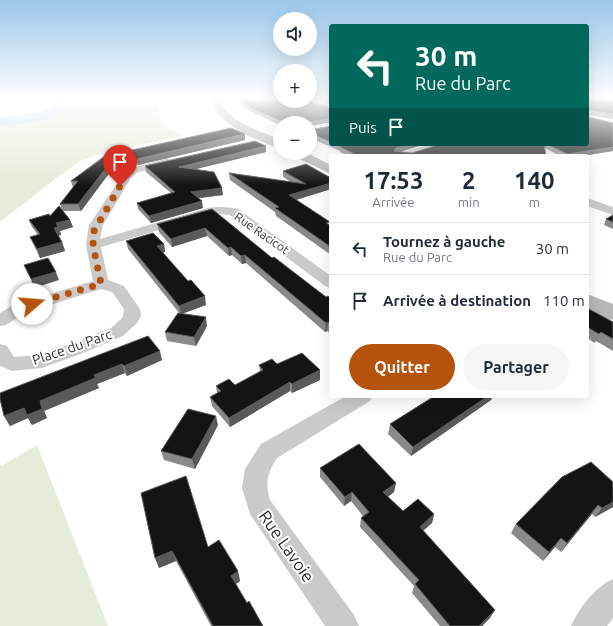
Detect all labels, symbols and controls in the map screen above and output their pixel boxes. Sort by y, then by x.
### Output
map controls [273,12,317,160]
button: sound [273,12,317,56]
icon: left [349,40,401,92]
text: 30 m [415,40,477,71]
button: + [273,64,317,108]
text: Rue du Parc [415,73,511,93]
button: − [273,116,317,160]
icon: arrive [385,116,407,138]
text: Puis [349,119,377,136]
pin [103,145,137,186]
icon: arrive [109,151,131,173]
text: 17:53 [363,167,423,194]
text: 2 [462,167,475,194]
text: 140 [514,167,555,194]
text: Arrivée [372,195,414,209]
text: min [458,195,480,209]
text: m [529,195,540,209]
street label: Rue Racicot [232,210,292,257]
text: Tournez à gauche [383,233,506,250]
icon: left [349,238,371,260]
text: 30 m [536,240,569,257]
text: Rue du Parc [383,250,452,264]
position arrow [11,283,53,325]
icon: arrive [349,290,371,312]
text: Arrivée à destination [383,292,531,309]
text: 110 m [543,292,585,309]
street label: Place du Parc [30,326,114,368]
button: Quitter [349,344,455,390]
button: Partager [463,344,569,390]
street label: Rue Lavoie [255,507,319,585]

